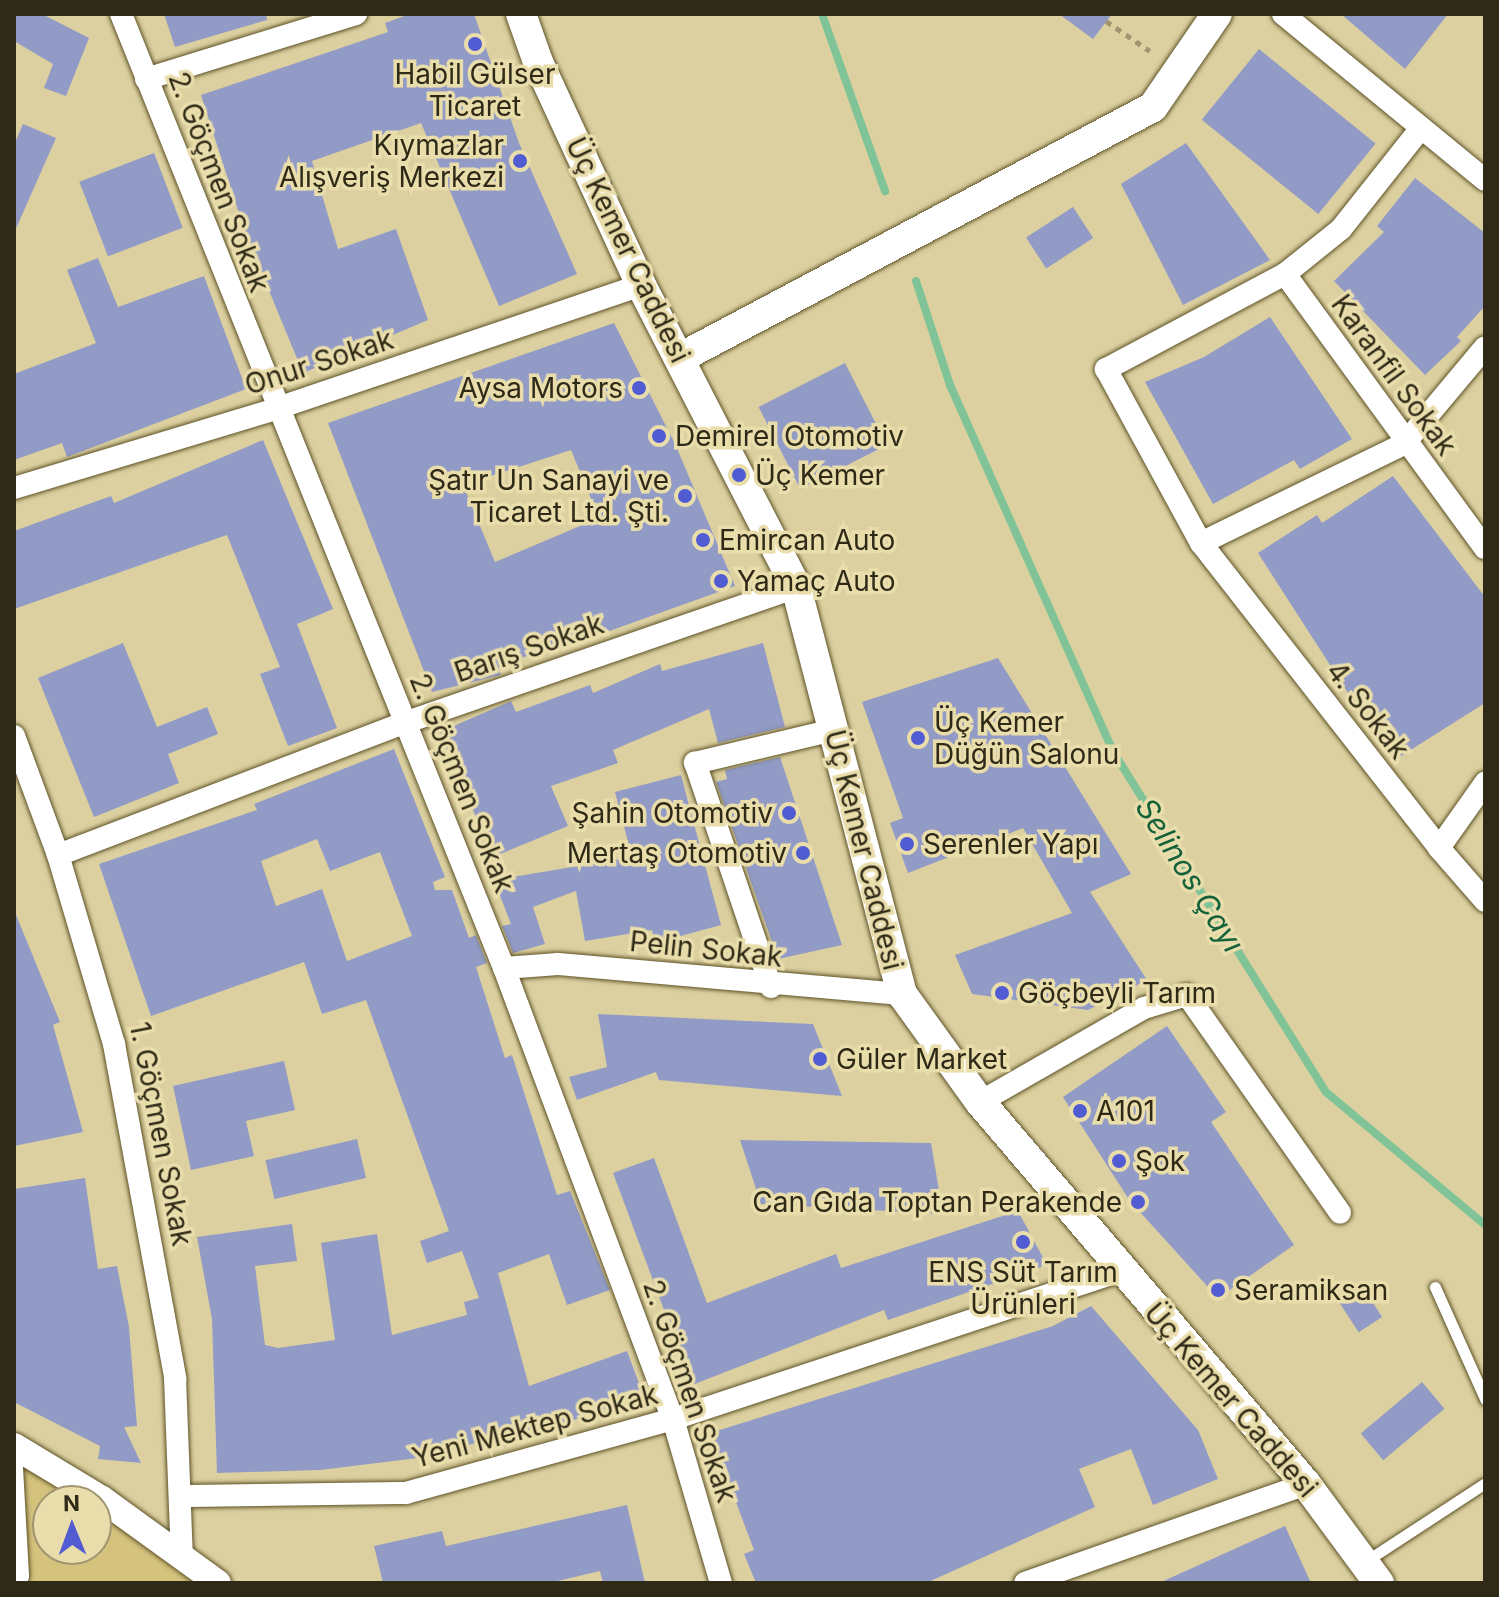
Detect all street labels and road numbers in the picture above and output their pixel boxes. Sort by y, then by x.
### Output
street label: 2. Göçmen Sokak [162,67,276,297]
street label: Üç Kemer Caddesi [559,132,697,368]
street label: Karanfil Sokak [1324,288,1464,462]
street label: Onur Sokak [241,322,397,402]
street label: Barış Sokak [450,607,608,689]
street label: 4. Sokak [1320,655,1416,765]
street label: 2. Göçmen Sokak [403,669,521,897]
street label: Üç Kemer Caddesi [818,726,910,974]
street label: Pelin Sokak [628,924,784,974]
street label: 1. Göçmen Sokak [123,1019,199,1249]
street label: 2. Göçmen Sokak [636,1275,744,1507]
street label: Üç Kemer Caddesi [1138,1296,1324,1504]
street label: Yeni Mektep Sokak [409,1377,661,1475]

